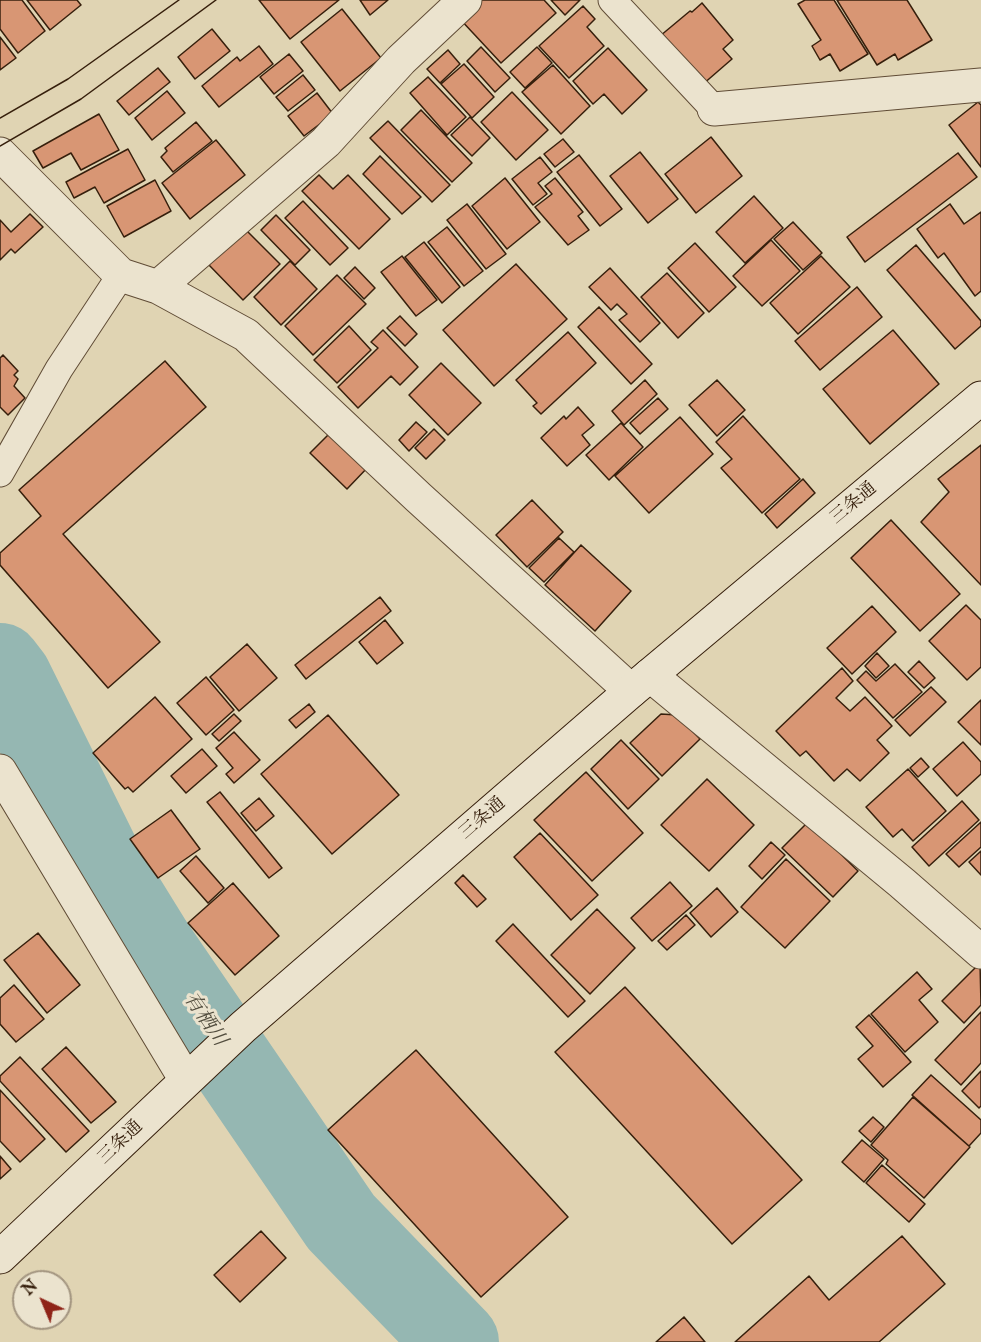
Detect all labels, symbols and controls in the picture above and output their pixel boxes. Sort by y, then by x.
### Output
street label: 三条通 [826,478,882,530]
street label: 三条通 [456,793,510,845]
water label: 有栖川 [177,988,231,1052]
street label: 三条通 [94,1116,148,1170]
north arrow [12,1270,72,1330]
text: N [19,1276,43,1300]

